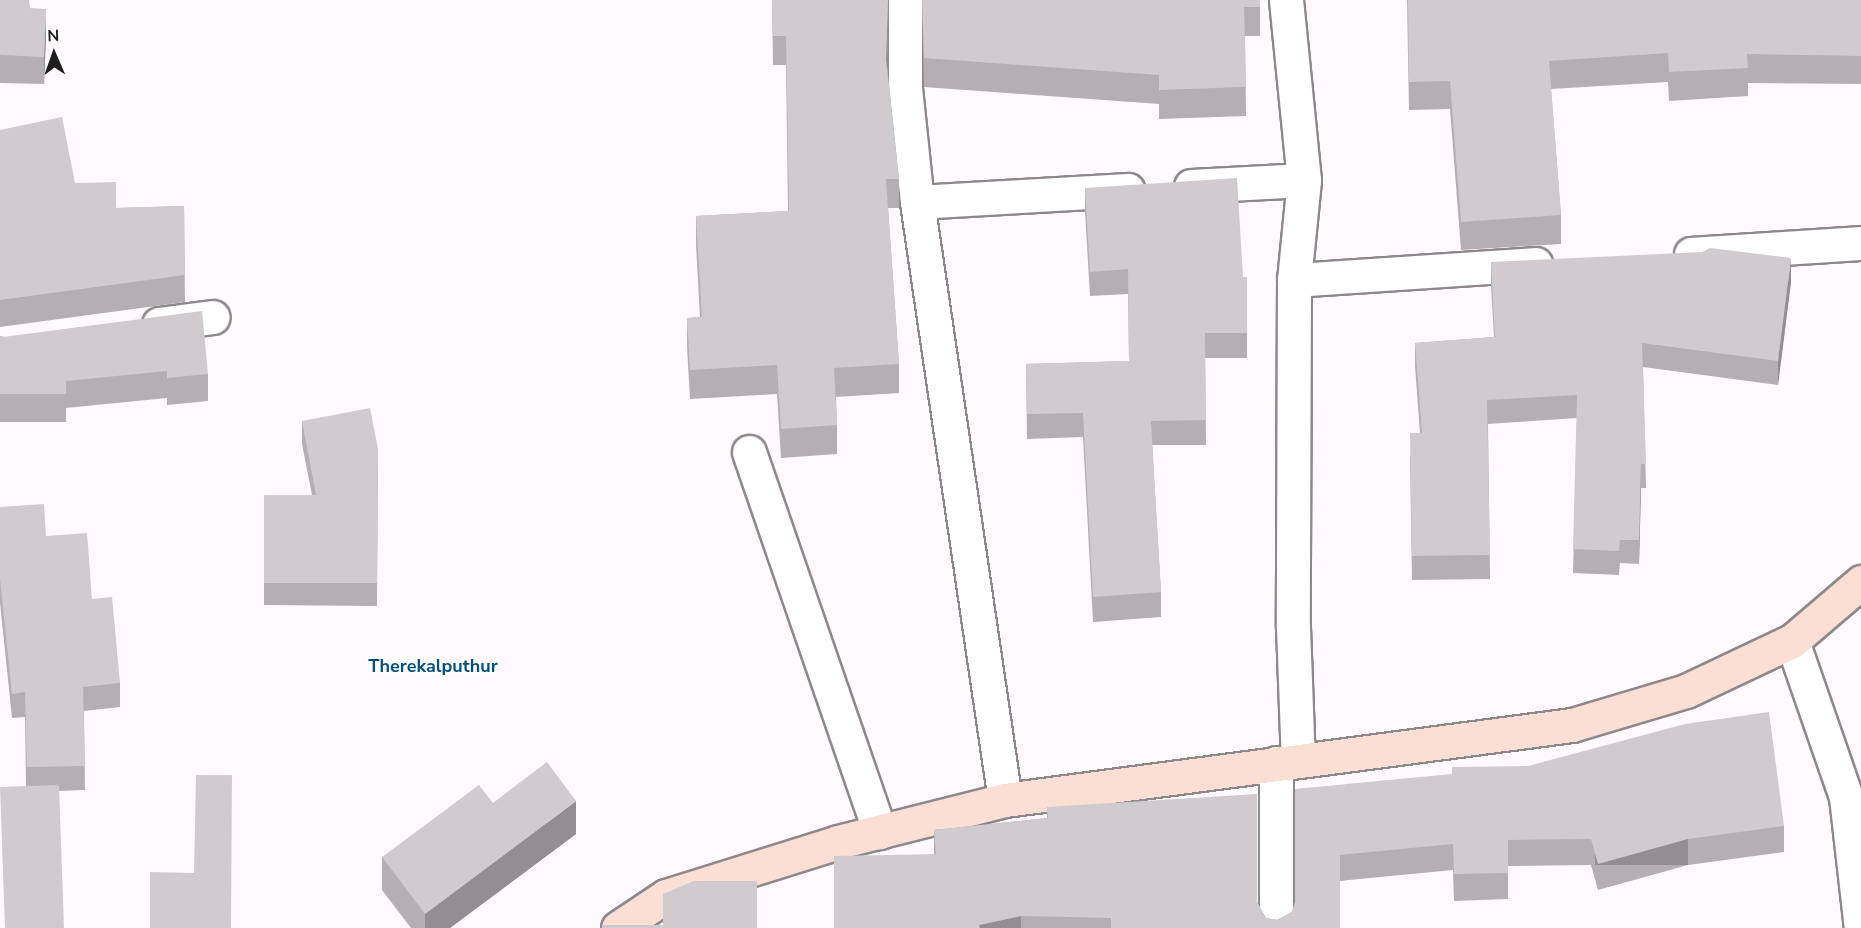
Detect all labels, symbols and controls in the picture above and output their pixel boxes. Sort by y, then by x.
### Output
north arrow [24,24,84,84]
text: N [47,25,60,47]
district label: Therekalputhur [368,655,498,677]

